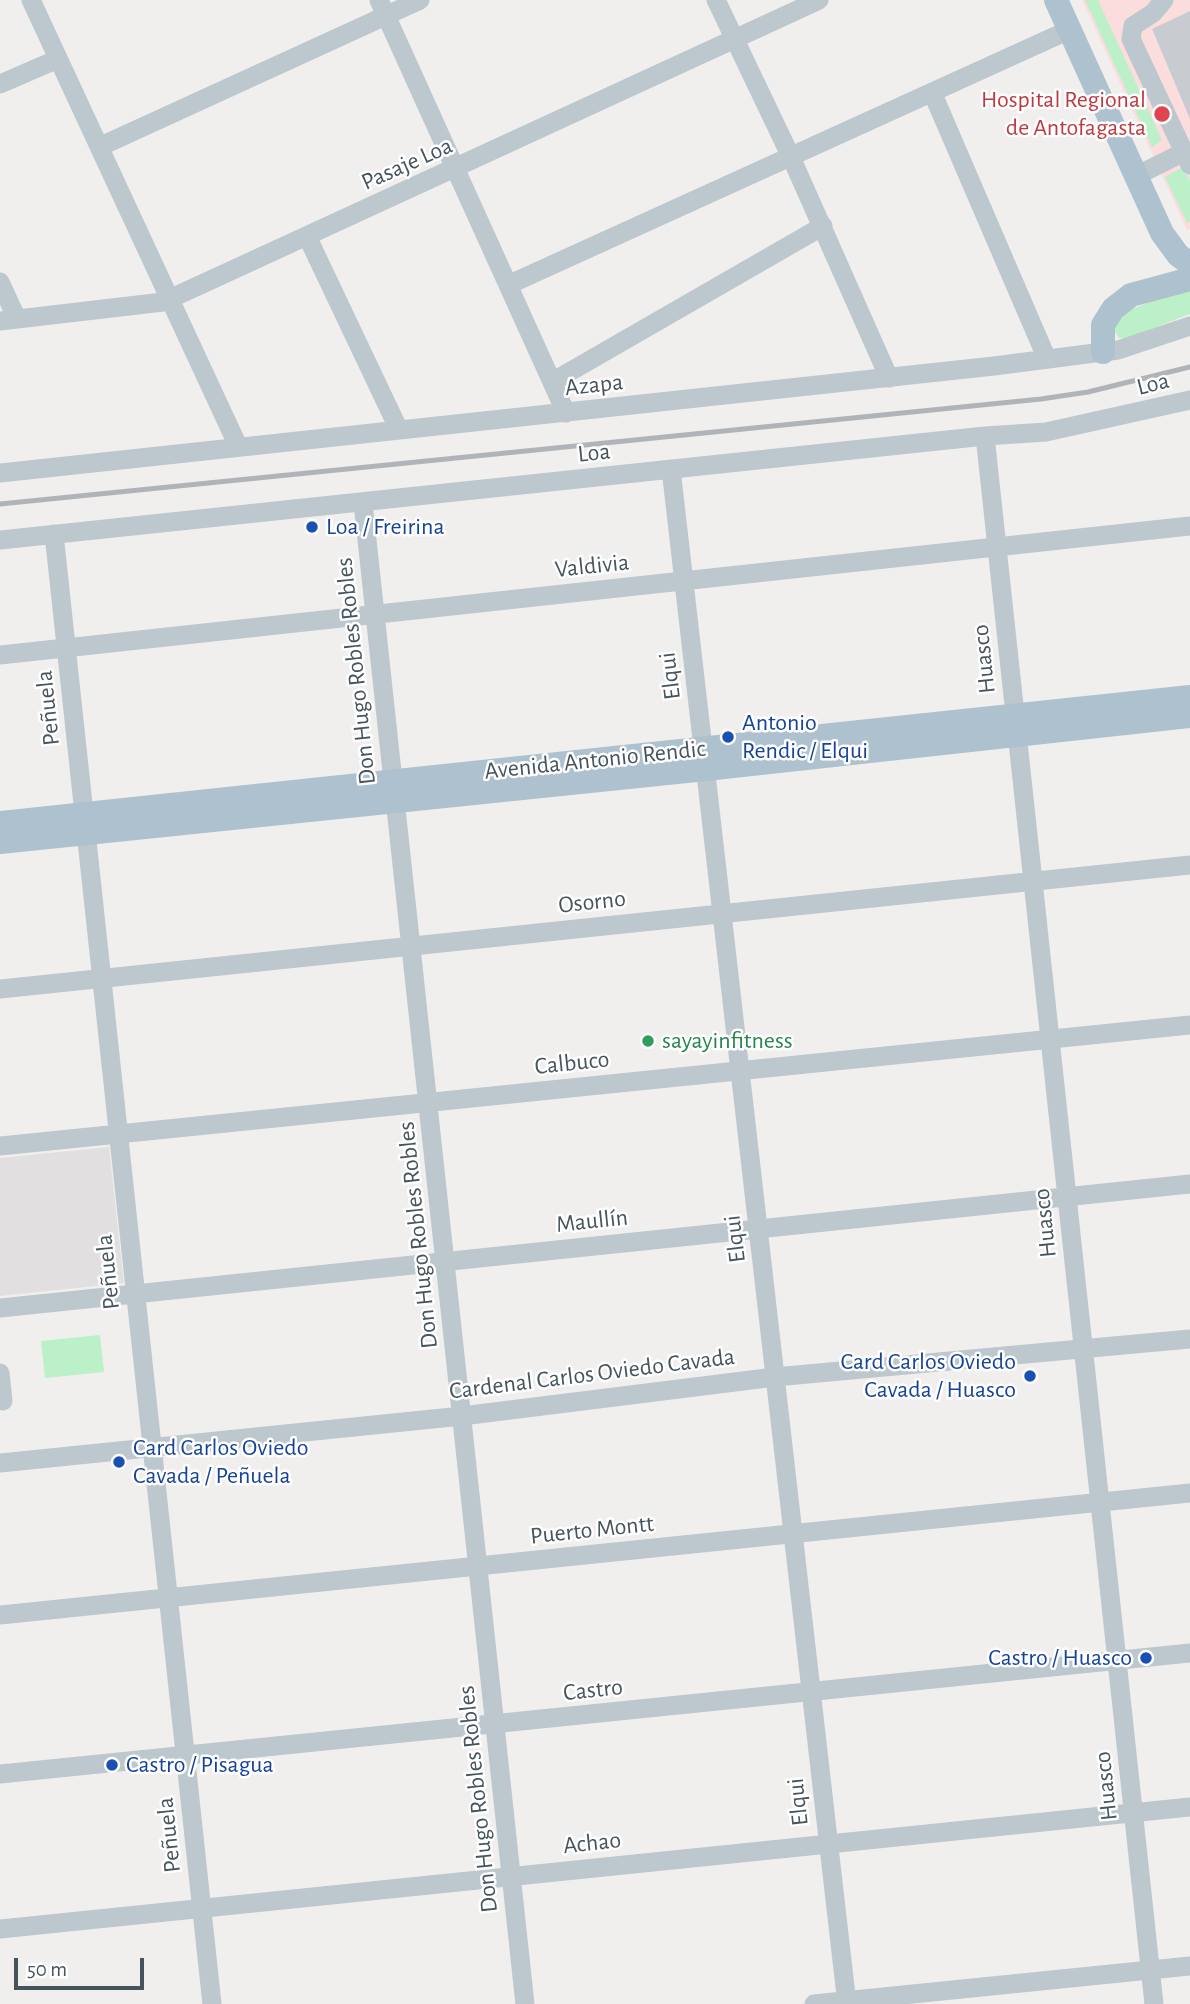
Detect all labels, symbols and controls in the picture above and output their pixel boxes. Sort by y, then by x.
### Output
place label: Hospital Regional de Antofagasta [981,86,1146,142]
marker: Hospital Regional de Antofagasta [1152,104,1172,124]
street label: Pasaje Loa [357,131,457,197]
street label: Loa [1134,366,1172,402]
street label: Azapa [564,368,624,402]
street label: Loa [576,437,612,469]
place label: Loa / Freirina [326,513,444,541]
marker: Loa / Freirina [304,519,320,535]
street label: Valdivia [553,548,631,584]
street label: Don Hugo Robles Robles [330,556,382,786]
street label: Huasco [966,623,1002,695]
street label: Elqui [653,651,687,701]
street label: Peñuela [30,669,66,747]
place label: Antonio Rendic / Elqui [742,709,868,765]
marker: Antonio Rendic / Elqui [720,729,736,745]
street label: Avenida Antonio Rendic [483,734,707,786]
street label: Osorno [557,884,627,920]
place label: sayayinfitness [662,1027,793,1055]
marker: sayayinfitness [640,1033,656,1049]
street label: Calbuco [533,1045,611,1081]
street label: Don Hugo Robles Robles [392,1120,444,1350]
street label: Huasco [1027,1187,1063,1259]
street label: Maullín [555,1203,629,1239]
street label: Elqui [718,1214,752,1264]
street label: Peñuela [90,1233,126,1311]
street label: Cardenal Carlos Oviedo Cavada [448,1342,736,1406]
place label: Card Carlos Oviedo Cavada / Huasco [840,1348,1016,1404]
marker: Card Carlos Oviedo Cavada / Huasco [1022,1368,1038,1384]
place label: Card Carlos Oviedo Cavada / Peñuela [133,1434,309,1490]
marker: Card Carlos Oviedo Cavada / Peñuela [111,1454,127,1470]
street label: Puerto Montt [529,1509,655,1551]
place label: Castro / Huasco [988,1644,1132,1672]
marker: Castro / Huasco [1138,1650,1154,1666]
street label: Castro [562,1673,624,1707]
street label: Don Hugo Robles Robles [452,1684,504,1914]
street label: Huasco [1088,1750,1124,1822]
place label: Castro / Pisagua [126,1751,274,1779]
marker: Castro / Pisagua [104,1757,120,1773]
street label: Elqui [781,1777,815,1827]
street label: Peñuela [151,1796,187,1874]
street label: Achao [562,1826,622,1860]
scale bar [18,1944,147,1988]
text: 50 m [27,1959,67,1980]

